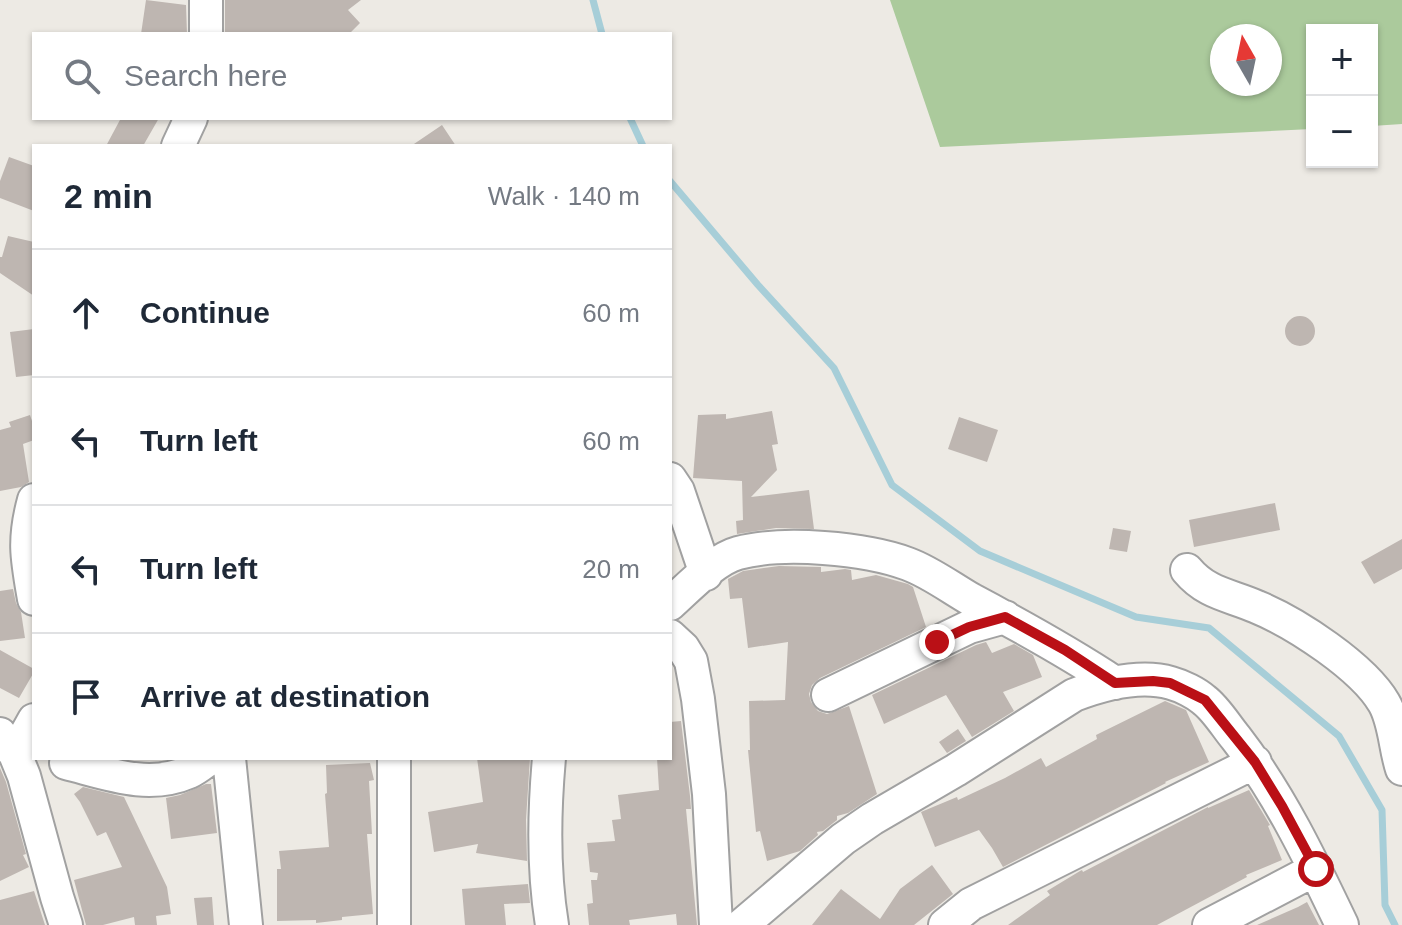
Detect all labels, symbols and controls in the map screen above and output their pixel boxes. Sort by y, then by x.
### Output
north arrow [1210,24,1282,96]
map controls [1306,24,1378,168]
button: + [1306,24,1378,96]
search box [32,32,672,120]
icon: search [60,54,104,98]
text: Search here [124,59,287,92]
button: − [1306,96,1378,168]
text: 2 min [64,177,153,215]
text: Walk · 140 m [488,181,640,211]
icon: ahead [64,291,108,335]
text: Continue [140,296,270,329]
text: 60 m [582,298,640,328]
icon: left [64,419,108,463]
text: Turn left [140,424,258,457]
text: 60 m [582,426,640,456]
icon: left [64,547,108,591]
text: Turn left [140,552,258,585]
text: 20 m [582,554,640,584]
route end [919,624,955,660]
icon: arrive [64,675,108,719]
text: Arrive at destination [140,680,430,713]
route start [1298,851,1334,887]

